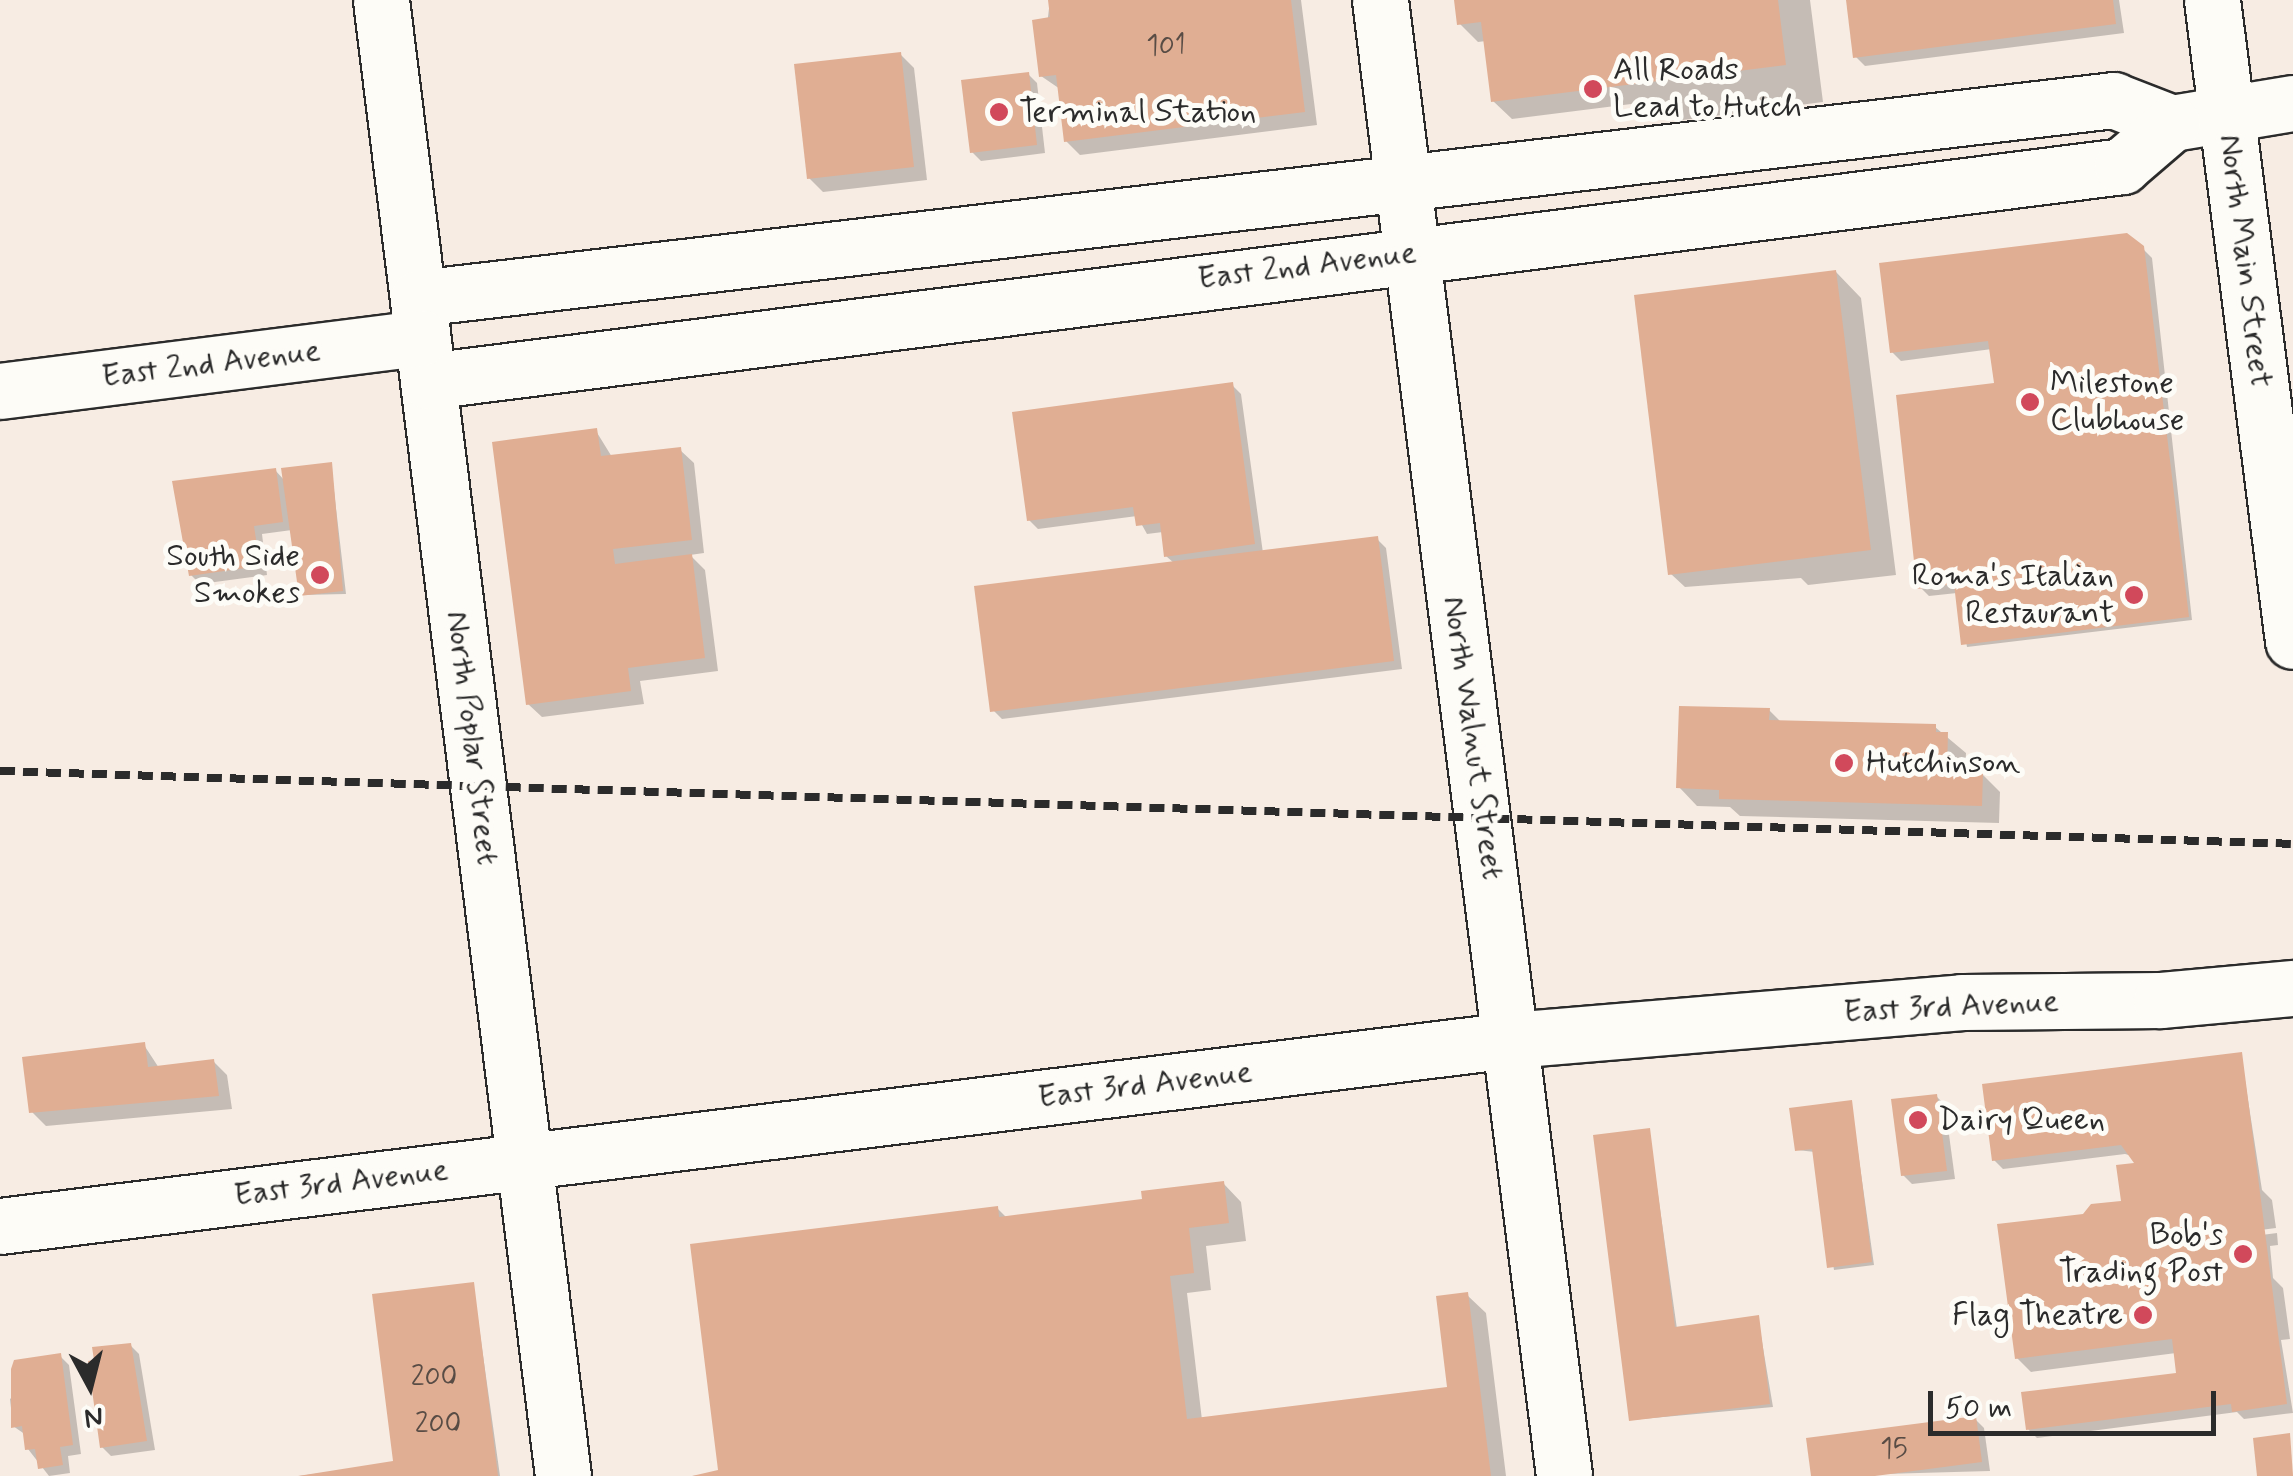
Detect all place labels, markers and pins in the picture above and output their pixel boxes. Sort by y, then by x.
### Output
place label: All Roads Lead to Hutch [1613,52,1808,127]
marker: All Roads Lead to Hutch [1582,78,1604,100]
place label: Terminal Station [1019,93,1249,131]
marker: Terminal Station [988,101,1010,123]
place label: Milestone Clubhouse [2050,365,2184,440]
marker: Milestone Clubhouse [2019,391,2041,413]
place label: South Side Smokes [166,538,300,613]
place label: Roma's Italian Restaurant [1905,558,2114,633]
marker: South Side Smokes [309,564,331,586]
marker: Roma's Italian Restaurant [2123,584,2145,606]
place label: Hutchinson [1866,744,2020,782]
marker: Hutchinson [1831,750,1857,776]
place label: Dairy Queen [1938,1101,2105,1139]
marker: Dairy Queen [1907,1109,1929,1131]
place label: Bob's Trading Post [2064,1217,2223,1292]
marker: Bob's Trading Post [2232,1243,2254,1265]
place label: Flag Theatre [1952,1296,2123,1334]
marker: Flag Theatre [2132,1304,2154,1326]

